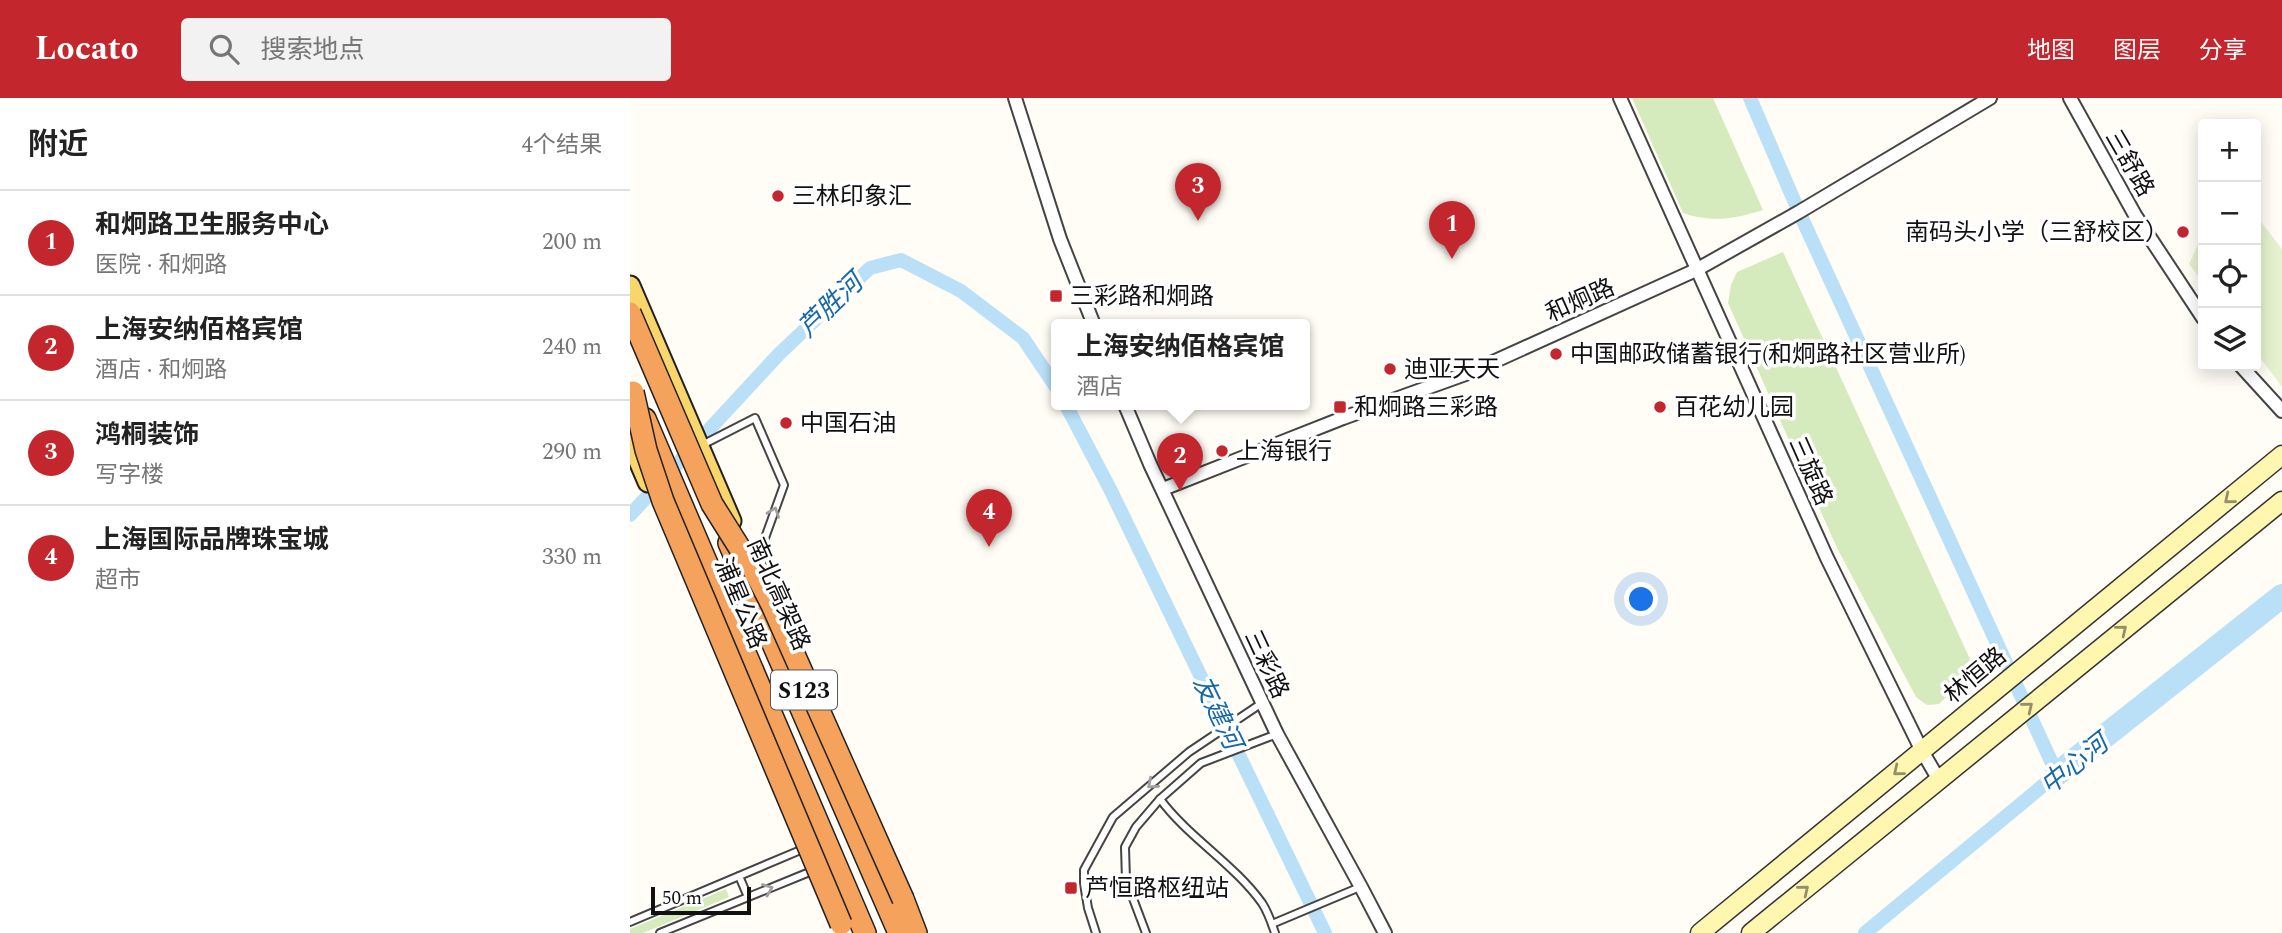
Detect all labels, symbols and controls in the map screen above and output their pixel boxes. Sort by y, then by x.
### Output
search box [181,18,671,81]
text: Locato [35,24,139,74]
icon: search [205,30,243,68]
text: 搜索地点 [261,30,365,70]
text: 地图 [2027,33,2075,69]
text: 图层 [2113,33,2161,69]
text: 分享 [2199,33,2247,69]
map controls [2198,119,2261,371]
button: + [2198,119,2261,182]
text: 附近 [28,122,88,168]
street label: 三舒路 [2096,123,2163,204]
text: 4个结果 [522,128,602,163]
pin: 3 [1175,163,1221,221]
place label: 三林印象汇 [792,179,912,215]
button: − [2198,182,2261,245]
marker: 三林印象汇 [770,188,786,204]
pin: 1 [1429,201,1475,259]
text: 和炯路卫生服务中心 [95,205,329,245]
place label: 南码头小学（三舒校区） [1905,215,2169,251]
marker: 南码头小学（三舒校区） [2175,224,2191,240]
text: 1 [45,225,57,260]
text: 200 m [542,225,602,260]
button: locate [2198,245,2261,308]
text: 医院 · 和炯路 [95,248,227,283]
water label: 芦胜河 [789,261,876,347]
street label: 和炯路 [1540,270,1621,332]
place label: 三彩路和炯路 [1070,279,1214,315]
marker: 三彩路和炯路 [1048,288,1064,304]
button: layers [2198,308,2261,371]
text: 上海安纳佰格宾馆 [95,310,303,350]
popup [1051,319,1310,410]
text: 上海安纳佰格宾馆 [1076,327,1285,367]
text: 2 [45,330,57,365]
text: 240 m [542,330,602,365]
place label: 中国邮政储蓄银行(和炯路社区营业所) [1570,337,1966,373]
marker: 中国邮政储蓄银行(和炯路社区营业所) [1548,346,1564,362]
place label: 迪亚天天 [1404,352,1500,388]
text: 酒店 · 和炯路 [95,353,227,388]
marker: 迪亚天天 [1382,361,1398,377]
text: 酒店 [1076,370,1122,405]
place label: 和炯路三彩路 [1354,390,1498,426]
place label: 百花幼儿园 [1674,390,1794,426]
marker: 和炯路三彩路 [1332,399,1348,415]
marker: 百花幼儿园 [1652,399,1668,415]
place label: 中国石油 [800,406,896,442]
text: 鸿桐装饰 [95,415,199,455]
marker: 中国石油 [778,415,794,431]
street label: 三旋路 [1779,431,1841,512]
pin: 2 [1157,433,1203,491]
place label: 上海银行 [1236,434,1332,470]
text: 3 [45,435,57,470]
text: 290 m [542,435,602,470]
marker: 上海银行 [1214,443,1230,459]
text: 写字楼 [95,458,164,493]
pin: 4 [966,489,1012,547]
one-way arrow [2225,490,2237,503]
one-way arrow [766,506,780,518]
text: 上海国际品牌珠宝城 [95,520,329,560]
street label: 南北高架路 [737,532,819,657]
text: 4 [45,540,57,575]
text: 330 m [542,540,602,575]
street label: 浦星公路 [705,552,775,655]
text: 超市 [95,563,141,598]
your location [1624,582,1658,616]
street label: 三彩路 [1235,624,1298,705]
one-way arrow [2115,626,2127,639]
street label: 林恒路 [1936,639,2015,713]
water label: 友建河 [1182,669,1254,761]
road number: S123 [771,670,837,710]
one-way arrow [2021,702,2033,715]
water label: 中心河 [2032,722,2121,805]
one-way arrow [1894,763,1907,775]
one-way arrow [1147,775,1160,788]
place label: 芦恒路枢纽站 [1085,871,1229,907]
marker: 芦恒路枢纽站 [1063,880,1079,896]
one-way arrow [762,883,774,897]
scale bar [651,884,751,916]
text: 50 m [662,884,702,913]
one-way arrow [1795,886,1808,898]

